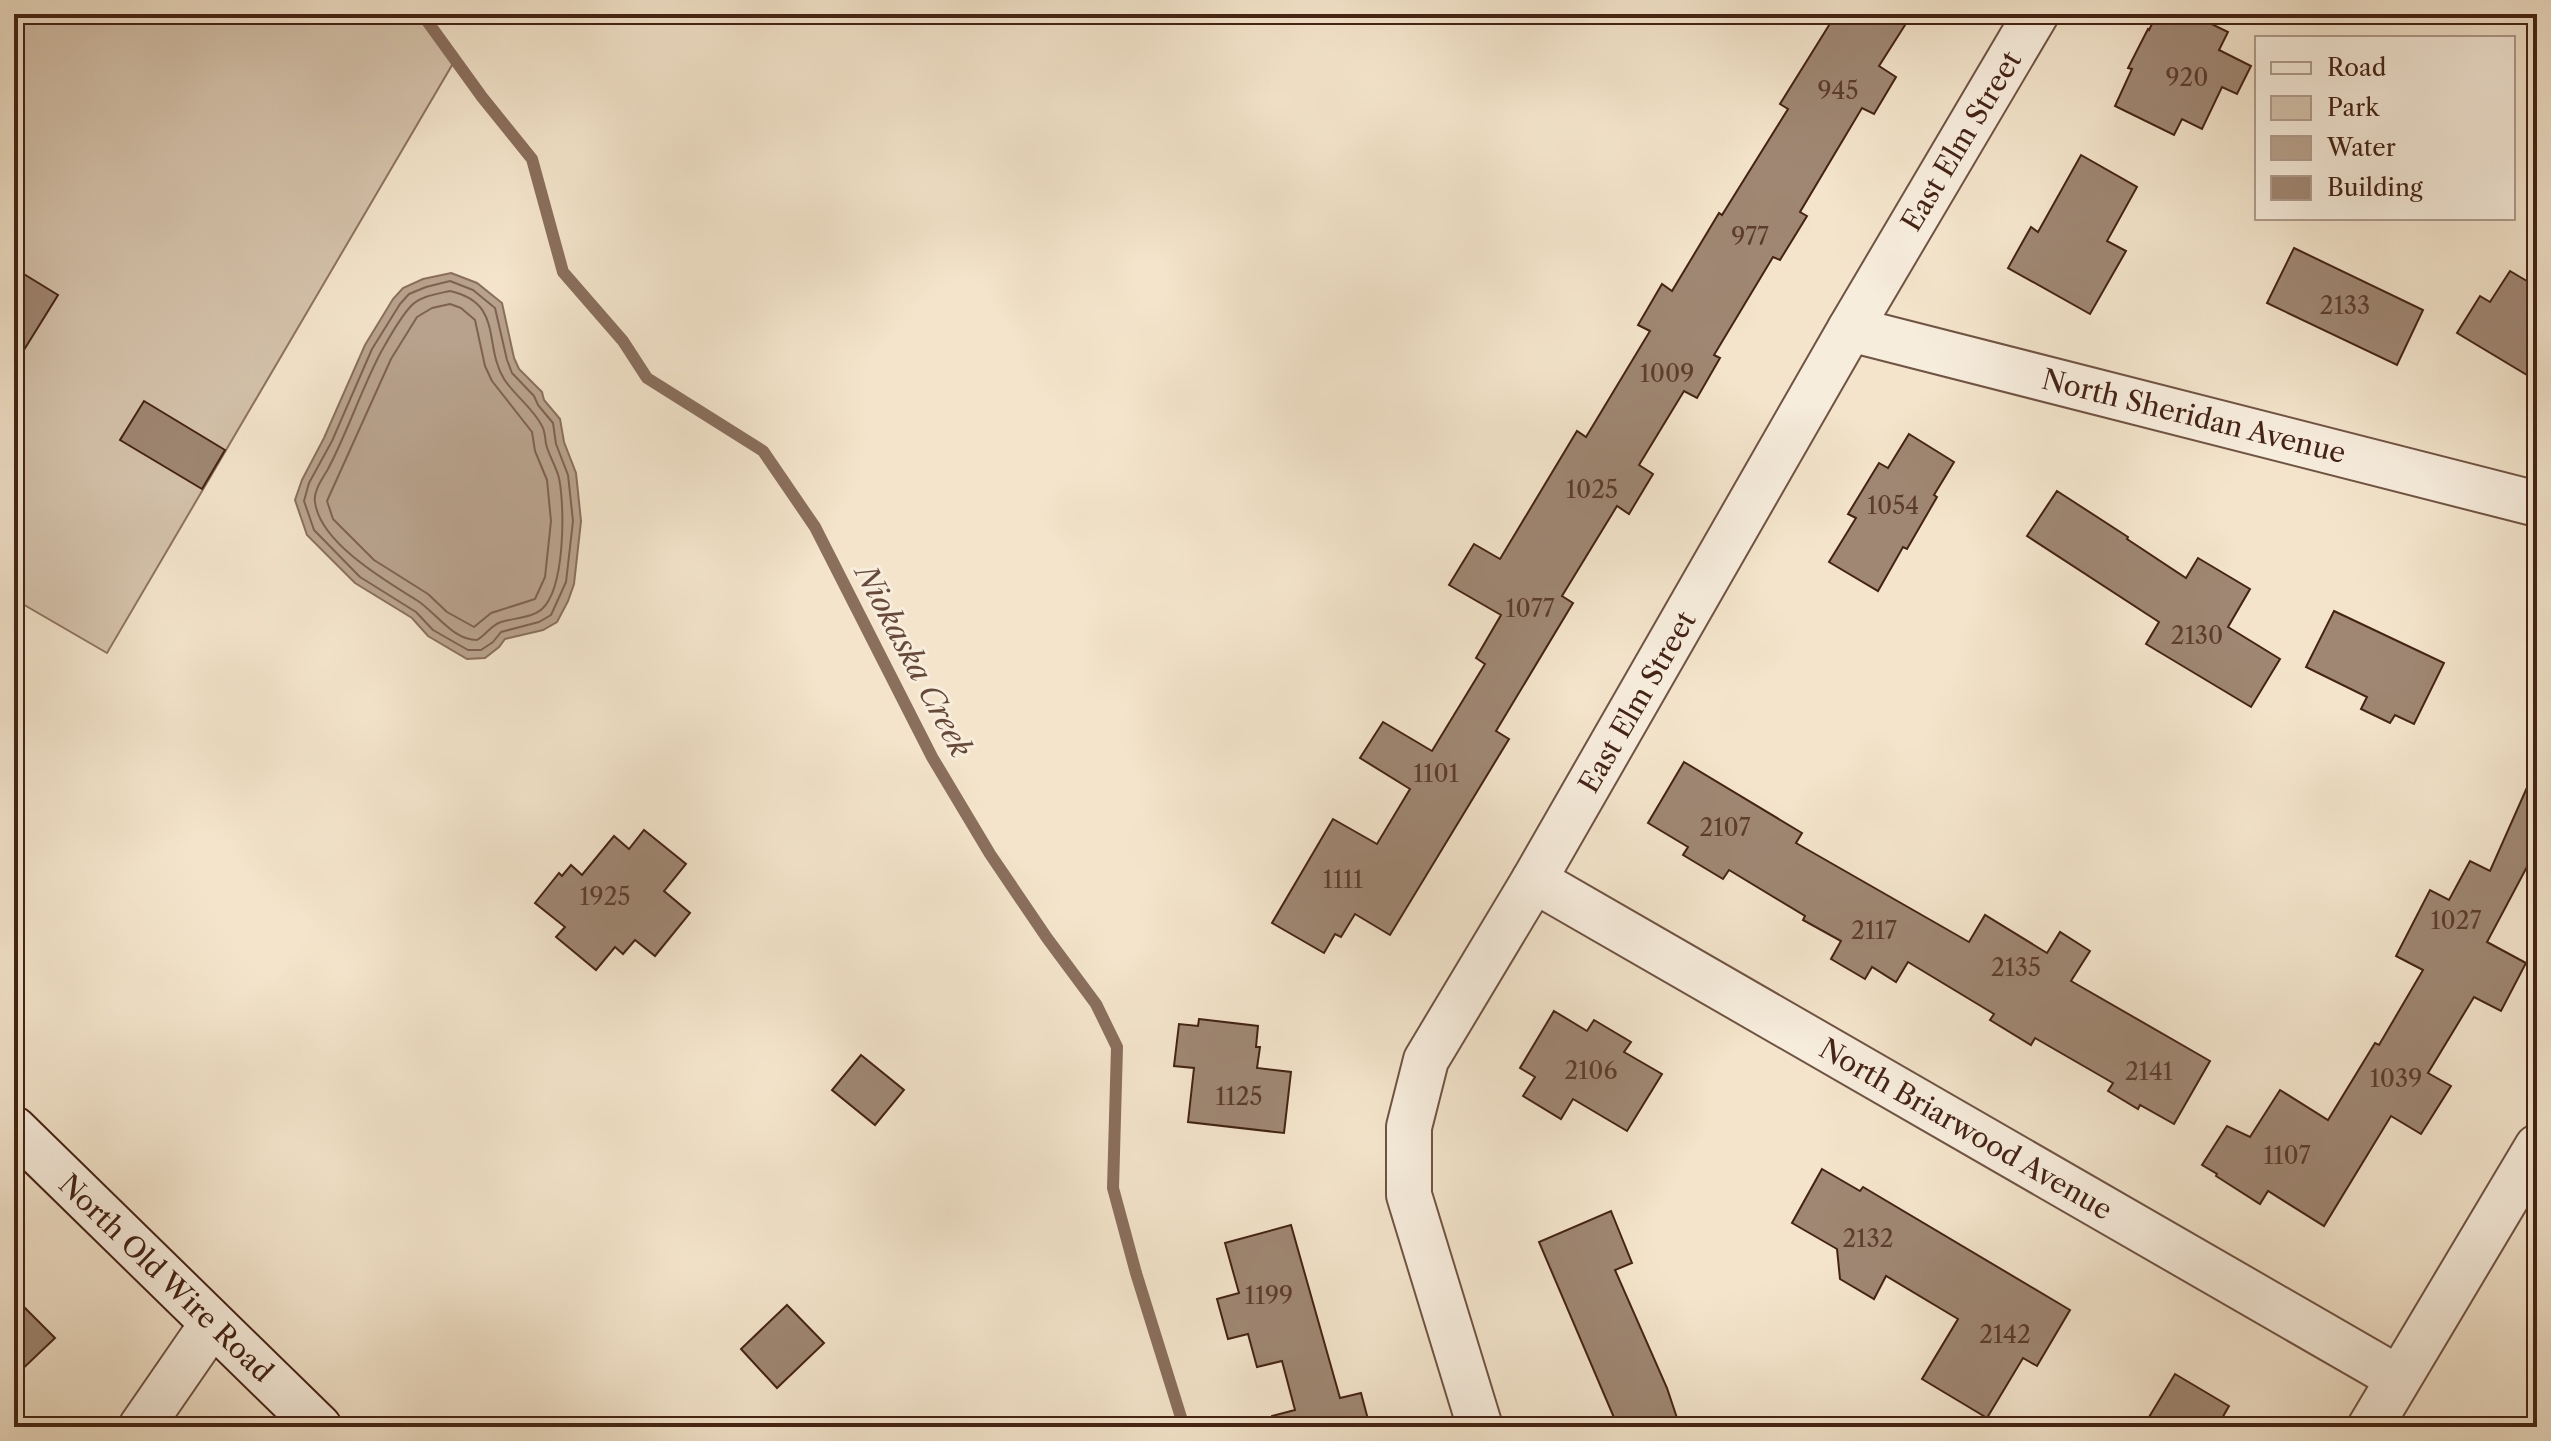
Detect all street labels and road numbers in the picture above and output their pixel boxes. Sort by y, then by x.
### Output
street label: East Elm Street [1894,45,2028,237]
street label: North Sheridan Avenue [2039,362,2349,470]
street label: East Elm Street [1571,605,1703,799]
street label: North Briarwood Avenue [1814,1031,2118,1227]
street label: North Old Wire Road [52,1167,280,1389]

